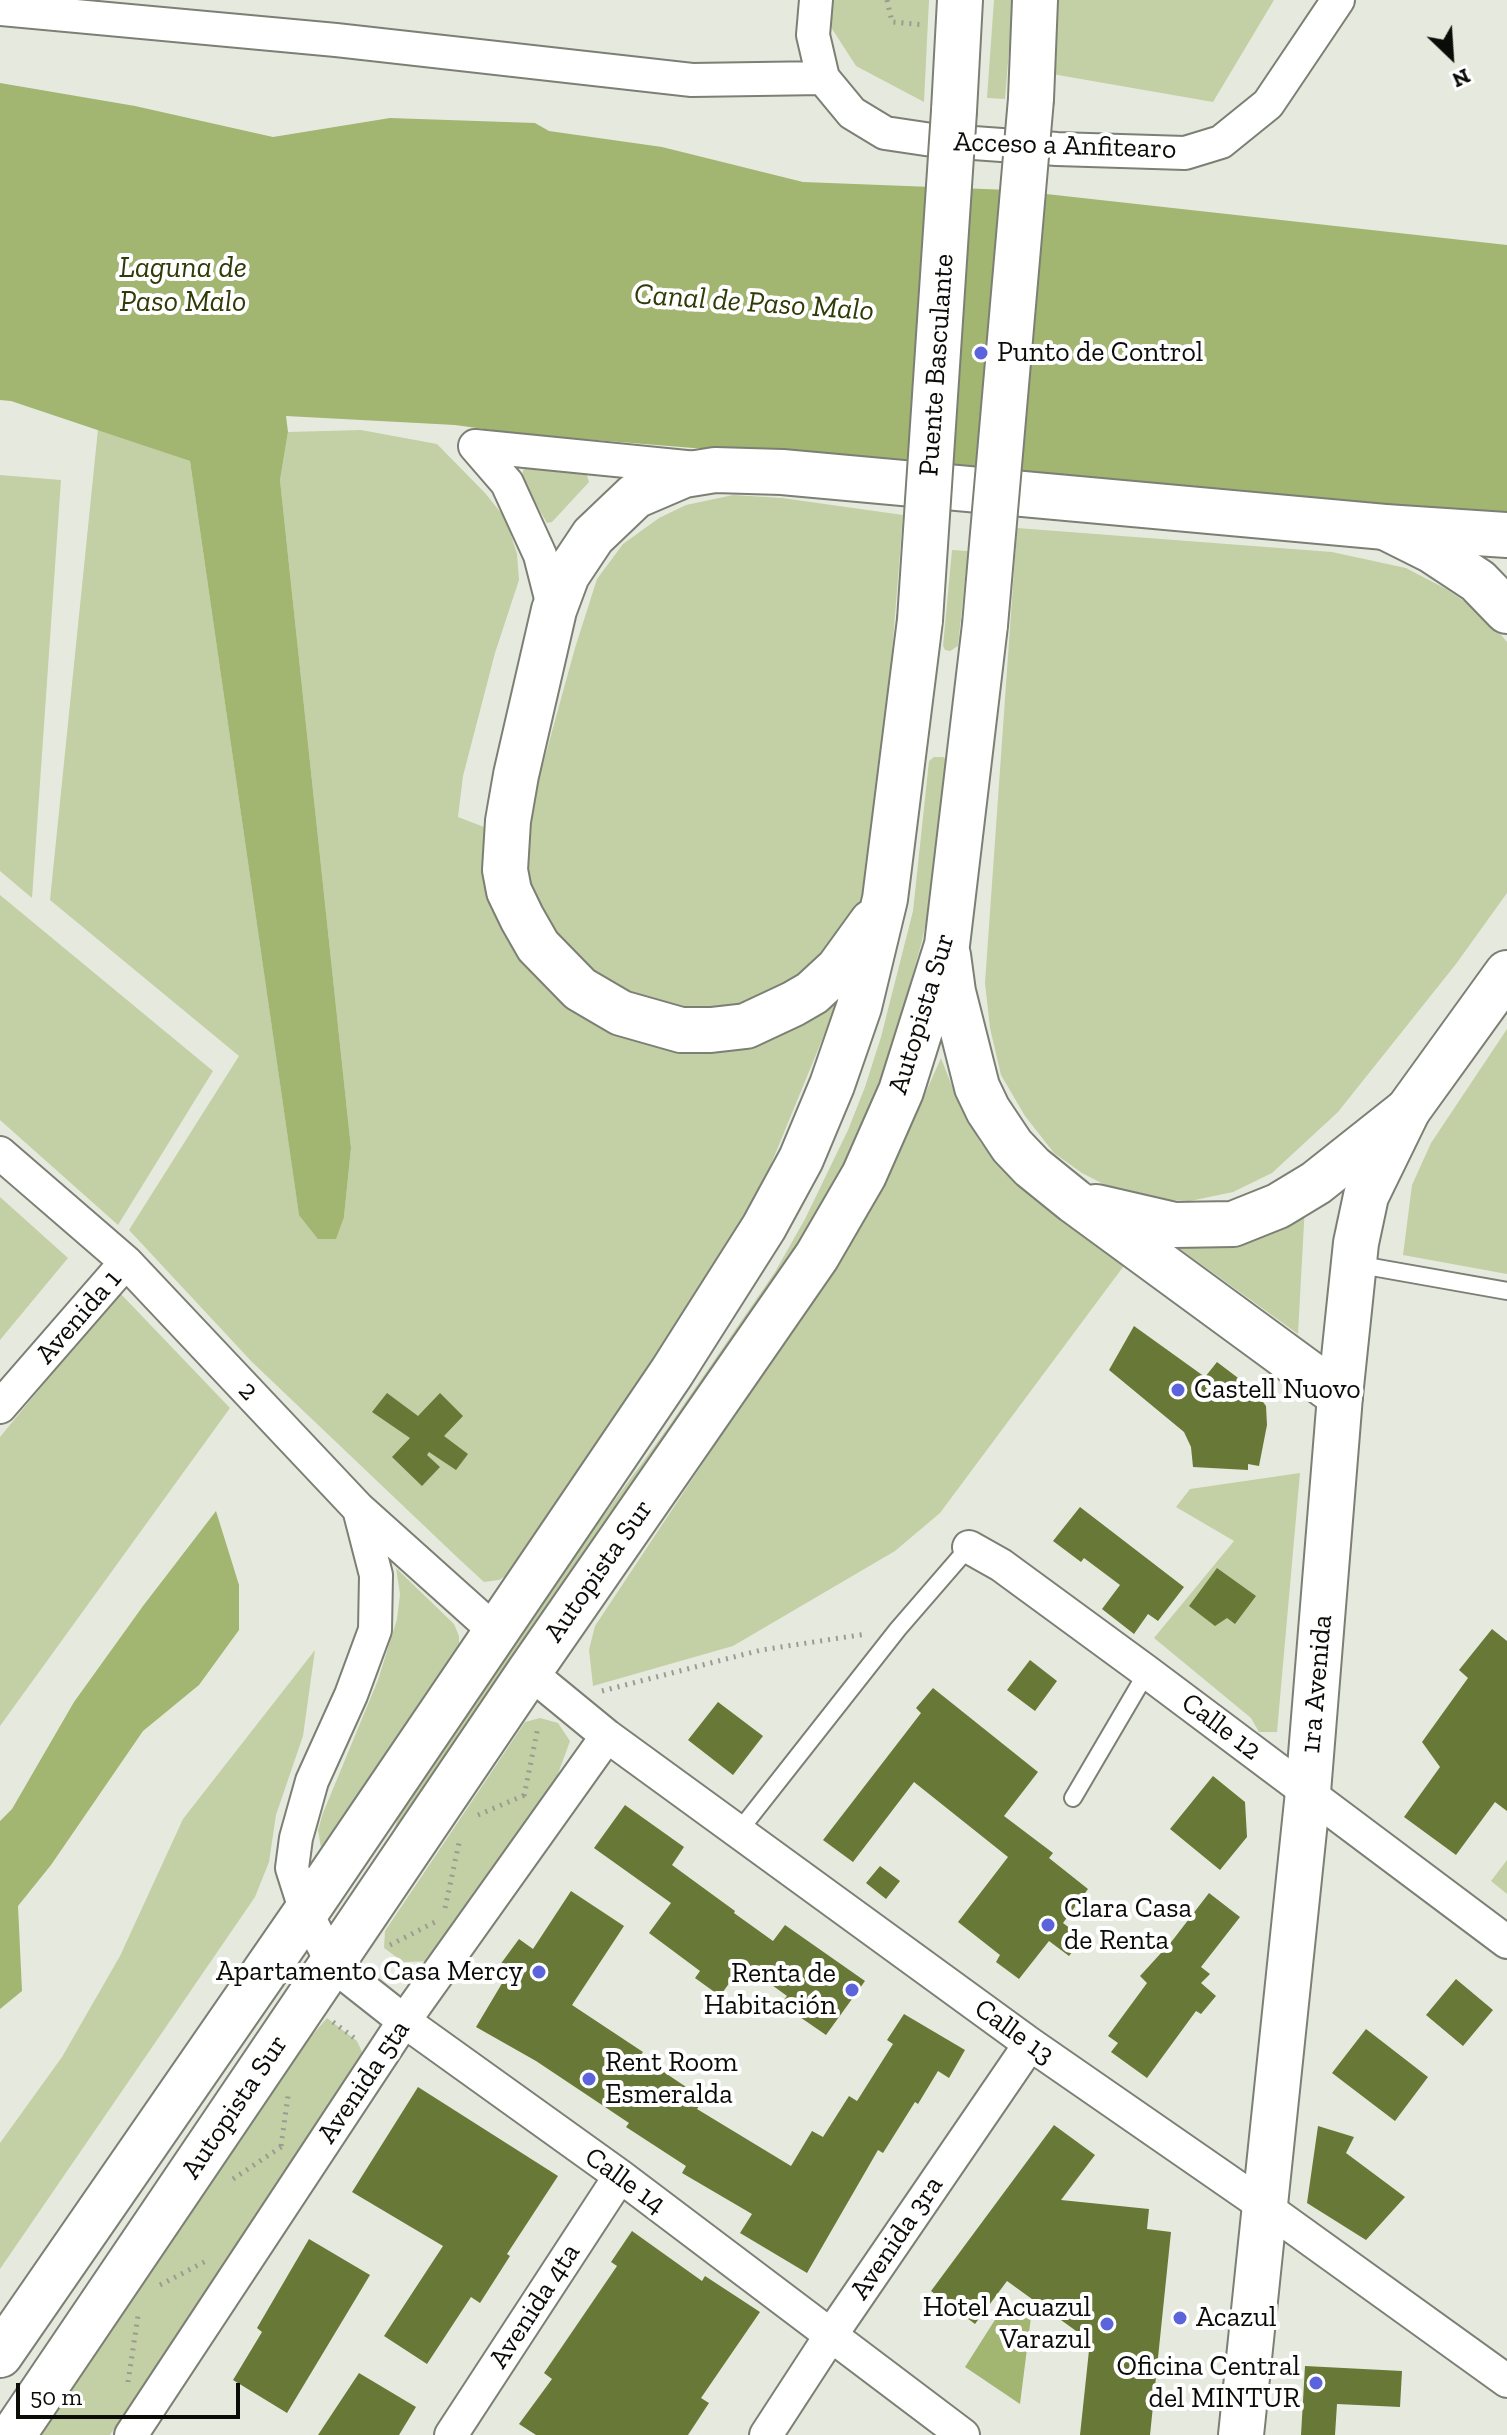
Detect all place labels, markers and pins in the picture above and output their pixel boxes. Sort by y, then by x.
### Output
place label: Punto de Control [997,336,1203,370]
marker: Punto de Control [972,344,990,362]
place label: Castell Nuovo [1194,1373,1361,1407]
marker: Castell Nuovo [1169,1381,1187,1399]
place label: Clara Casa de Renta [1064,1892,1192,1958]
marker: Clara Casa de Renta [1039,1916,1057,1934]
place label: Apartamento Casa Mercy [216,1955,523,1989]
place label: Renta de Habitación [704,1957,836,2023]
marker: Apartamento Casa Mercy [530,1963,548,1981]
marker: Renta de Habitación [843,1981,861,1999]
place label: Rent Room Esmeralda [605,2046,738,2112]
marker: Rent Room Esmeralda [580,2070,598,2088]
place label: Hotel Acuazul Varazul [923,2291,1091,2357]
place label: Acazul [1196,2301,1276,2335]
marker: Acazul [1171,2309,1189,2327]
marker: Hotel Acuazul Varazul [1098,2315,1116,2333]
place label: Oficina Central del MINTUR [1117,2350,1300,2416]
marker: Oficina Central del MINTUR [1307,2374,1325,2392]

